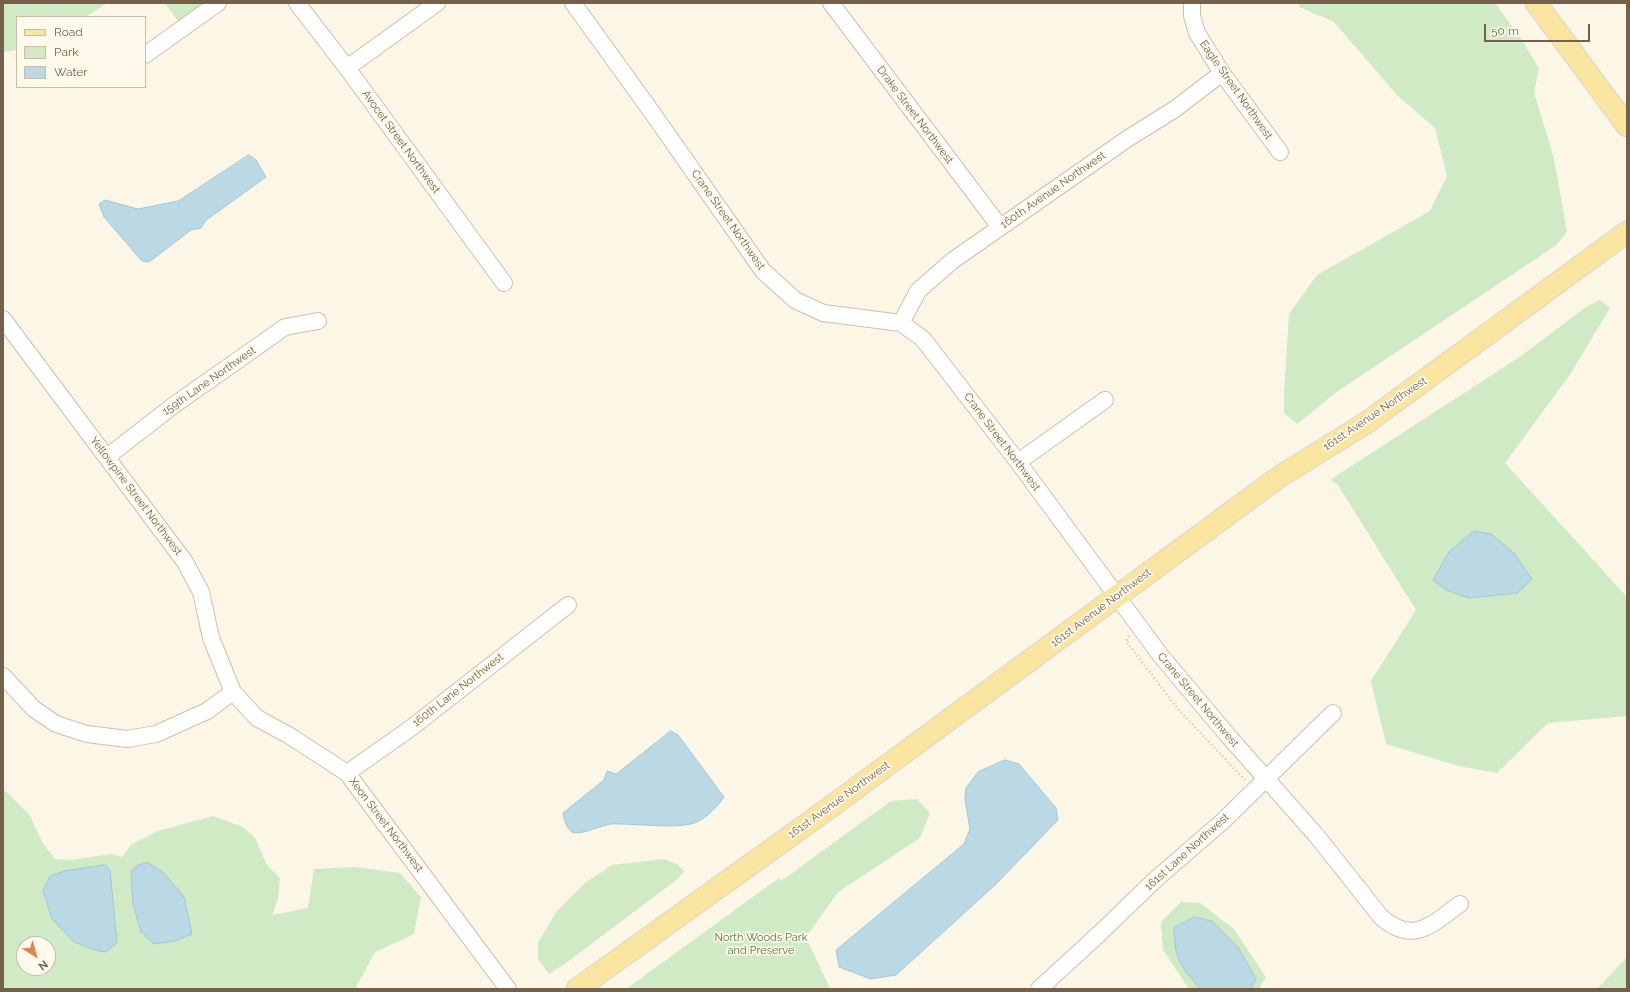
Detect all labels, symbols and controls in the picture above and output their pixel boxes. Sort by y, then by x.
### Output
legend [16,16,146,88]
scale bar [1486,16,1592,42]
text: 50 m [1491,24,1519,38]
text: Road [54,25,83,39]
street label: Eagle Street Northwest [1197,38,1275,142]
text: Park [54,45,79,59]
street label: Drake Street Northwest [874,64,956,166]
text: Water [54,65,88,79]
street label: Avocet Street Northwest [359,88,443,196]
street label: 160th Avenue Northwest [998,149,1108,231]
street label: Crane Street Northwest [688,167,768,273]
street label: 159th Lane Northwest [160,344,258,418]
street label: 161st Avenue Northwest [1321,374,1429,454]
street label: Crane Street Northwest [961,390,1043,494]
street label: Yellowpine Street Northwest [87,434,185,558]
street label: 161st Avenue Northwest [1048,566,1154,650]
street label: 160th Lane Northwest [410,650,506,730]
street label: Crane Street Northwest [1155,650,1241,750]
street label: 161st Avenue Northwest [786,759,892,841]
street label: Xeon Street Northwest [346,775,426,875]
street label: 161st Lane Northwest [1142,811,1232,893]
park label: North Woods Park and Preserve [715,931,807,957]
north arrow [16,936,56,976]
text: N [36,957,50,973]

